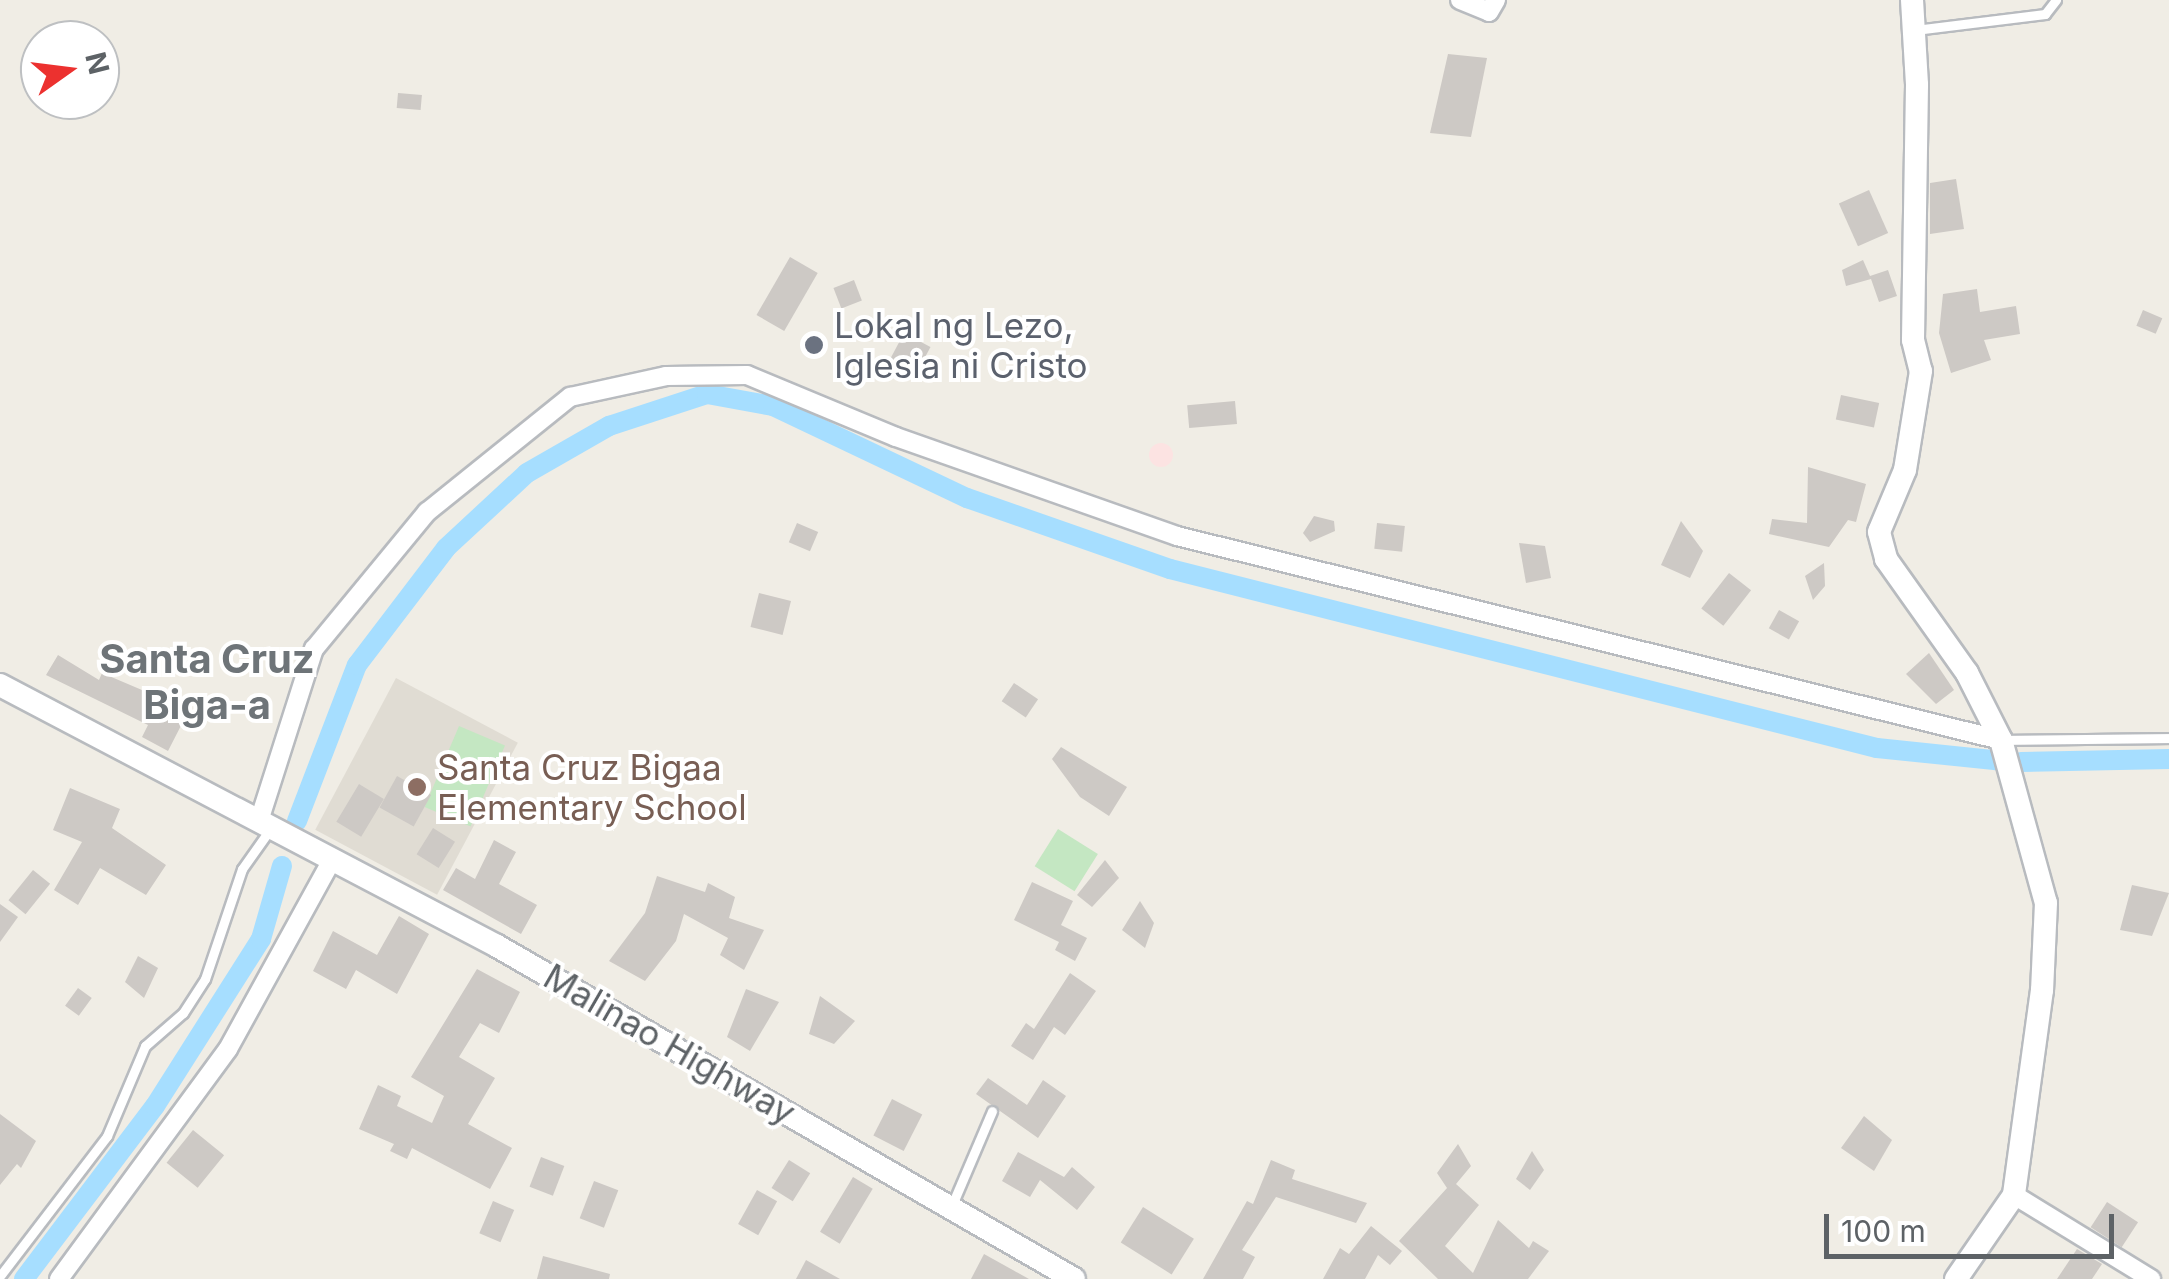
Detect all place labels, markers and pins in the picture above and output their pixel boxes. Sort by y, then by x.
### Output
place label: Lokal ng Lezo, Iglesia ni Cristo [834,304,1088,386]
marker: Lokal ng Lezo, Iglesia ni Cristo [803,334,825,356]
place label: Santa Cruz Bigaa Elementary School [437,746,747,828]
marker: Santa Cruz Bigaa Elementary School [406,776,428,798]

